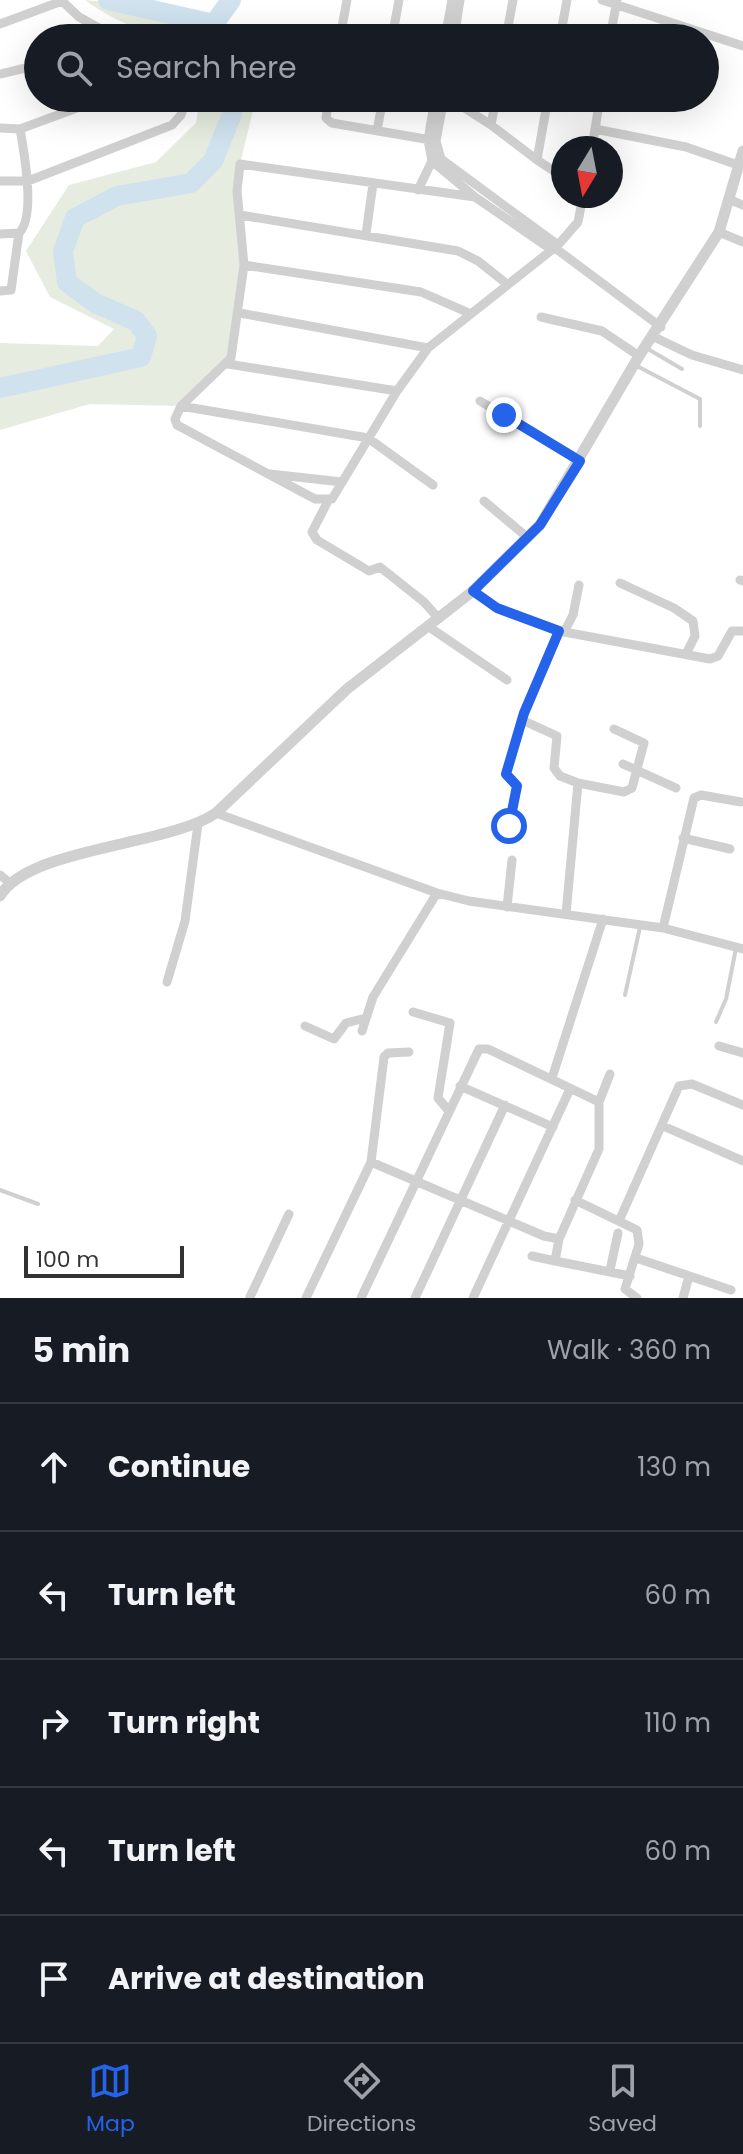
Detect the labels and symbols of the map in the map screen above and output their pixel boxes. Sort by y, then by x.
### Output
north arrow [551,136,623,208]
route end [486,397,522,433]
route start [491,808,527,844]
scale bar [24,1242,184,1278]

